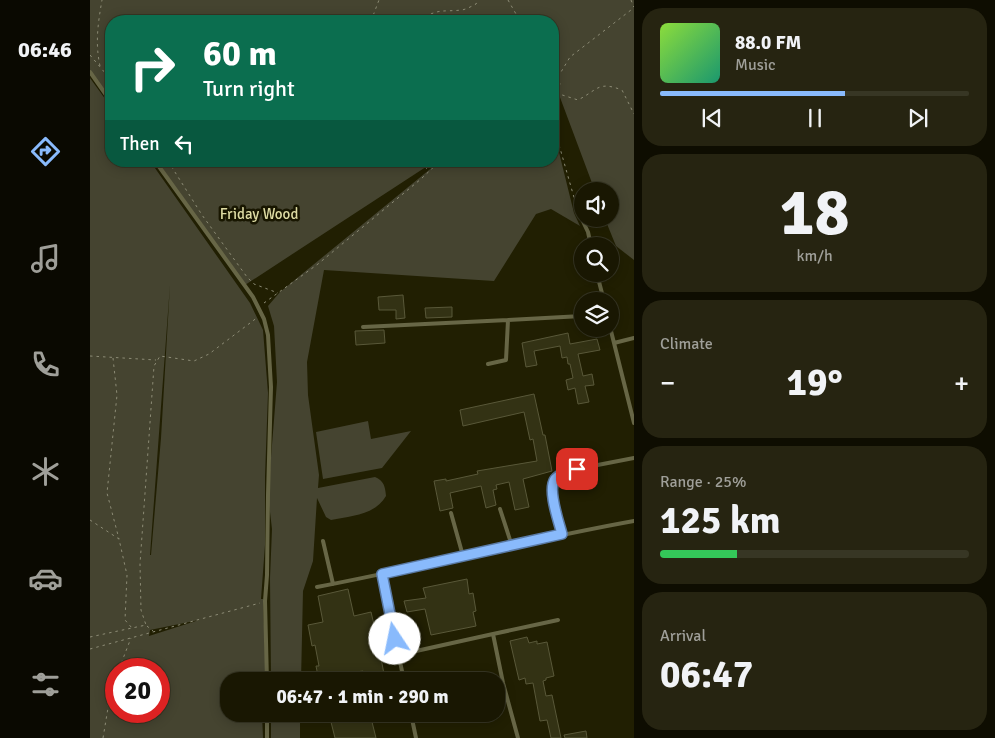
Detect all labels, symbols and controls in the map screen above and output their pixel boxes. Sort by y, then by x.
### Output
text: 88.0 FM [735,31,801,55]
text: 60 m [203,32,277,75]
icon: right [120,35,185,100]
text: 06:46 [18,36,72,63]
text: Music [735,55,776,75]
text: Turn right [203,75,295,102]
icon: previous [698,104,726,132]
icon: pause [801,104,829,132]
icon: next [904,104,932,132]
icon: left [170,130,198,158]
text: Then [120,132,160,156]
icon: directions [28,134,63,169]
text: 18 [779,173,850,253]
map controls [574,182,619,337]
button: sound [574,182,619,227]
park label: Friday Wood [220,205,298,223]
button: search [574,237,619,282]
icon: music [28,241,63,276]
text: km/h [796,246,833,266]
button: layers [574,292,619,337]
text: Climate [660,334,713,354]
icon: phone [28,347,63,382]
text: 19° [786,359,843,406]
text: − [660,366,675,400]
text: + [954,366,969,400]
pin [556,448,598,490]
icon: climate [28,454,63,489]
icon: arrive [563,455,591,483]
text: Range · 25% [660,472,746,492]
text: 125 km [660,497,781,544]
icon: car [28,561,63,596]
position arrow [368,612,420,664]
text: Arrival [660,626,706,646]
text: 06:47 [660,651,753,698]
speed limit sign: 20 [105,658,170,723]
icon: filters [28,667,63,702]
text: 06:47 · 1 min · 290 m [276,685,449,709]

